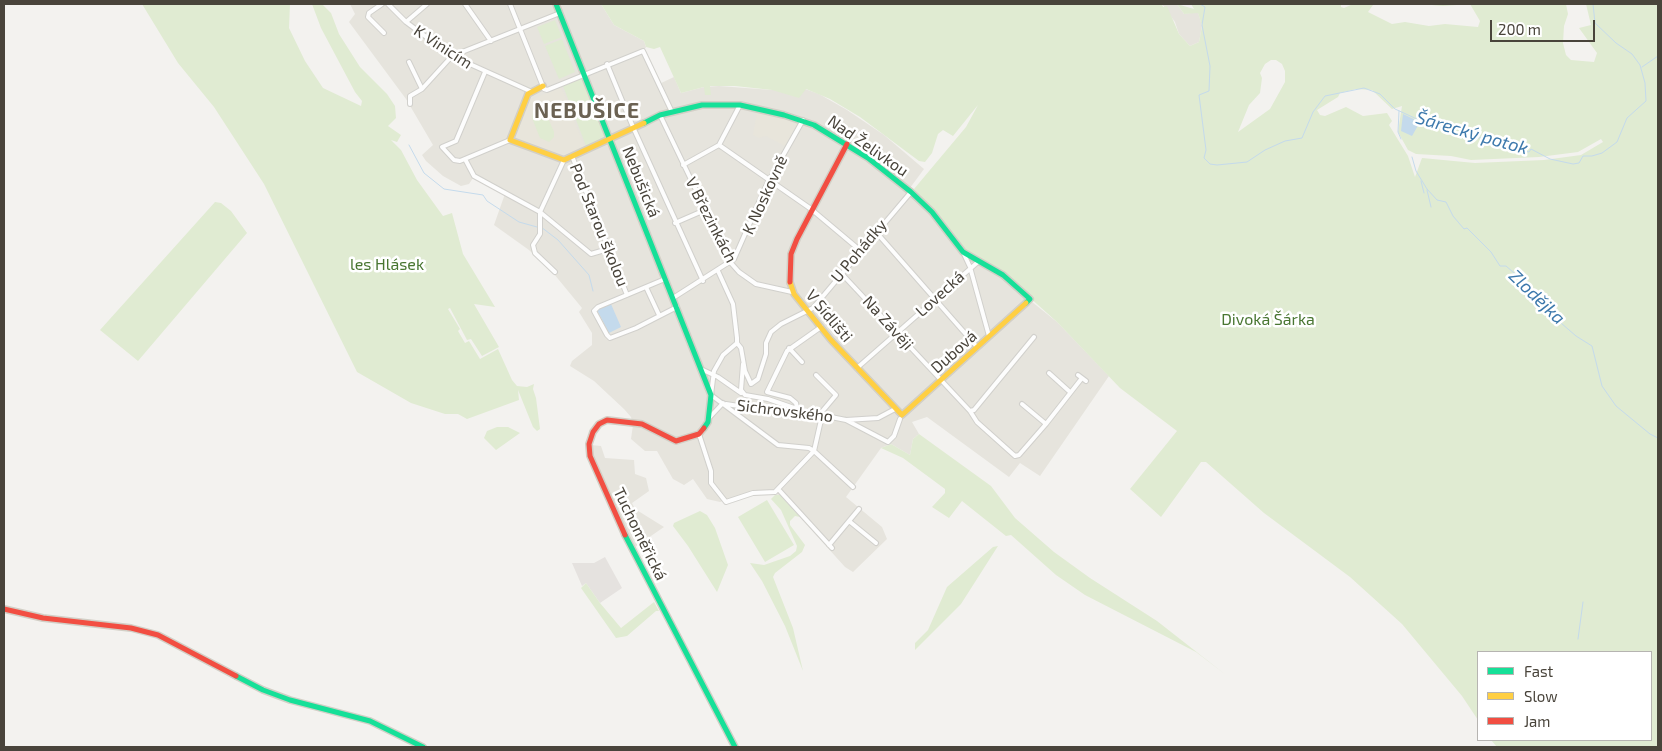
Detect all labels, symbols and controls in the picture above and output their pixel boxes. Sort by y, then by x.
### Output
scale bar [1492,10,1597,42]
text: 200 m [1498,20,1541,38]
street label: K Vinicím [410,21,476,73]
district label: NEBUŠICE [533,98,641,124]
water label: Šárecký potok [1413,107,1531,159]
street label: Nad Želivkou [824,111,912,181]
street label: Nebušická [618,144,664,220]
street label: K Noskovně [738,153,792,237]
street label: Pod Starou školou [566,161,632,289]
street label: V Březinkách [681,174,741,266]
street label: U Pohádky [827,216,891,286]
park label: les Hlásek [350,255,424,275]
water label: Zlodějka [1504,265,1570,329]
street label: Lovecká [912,267,968,321]
street label: V Sídlišti [802,286,856,346]
street label: Na Závěji [859,292,917,354]
park label: Divoká Šárka [1221,310,1315,330]
street label: Dubová [927,326,981,378]
street label: Sichrovského [736,396,834,426]
street label: Tuchoměřická [609,484,671,584]
legend [1477,651,1652,741]
text: Fast [1524,662,1553,680]
text: Slow [1524,687,1558,705]
text: Jam [1524,712,1550,730]

